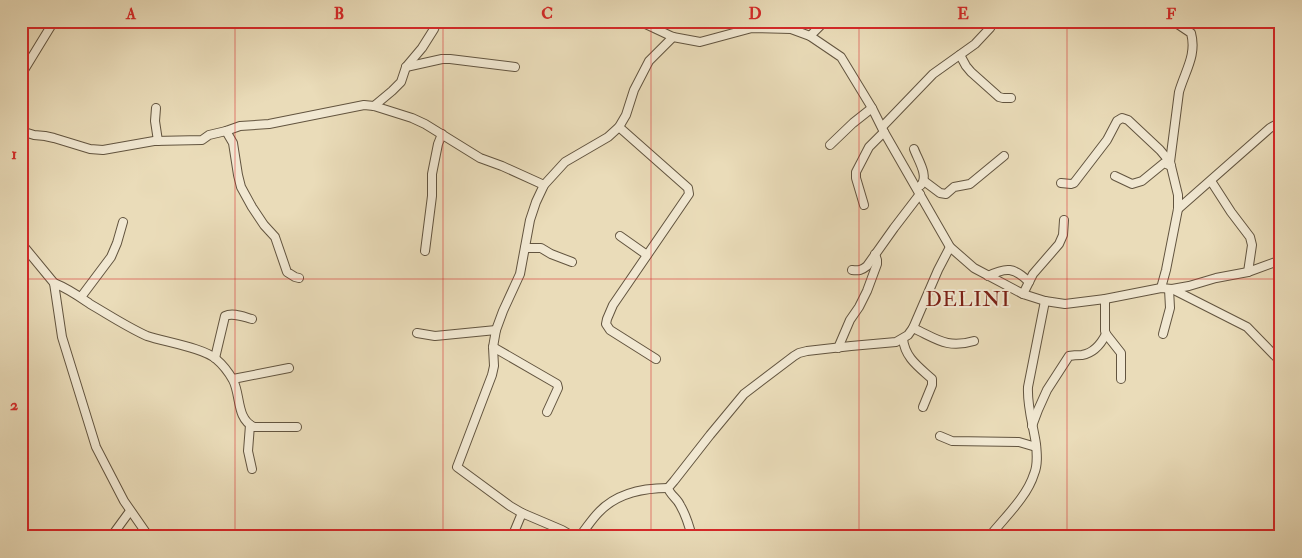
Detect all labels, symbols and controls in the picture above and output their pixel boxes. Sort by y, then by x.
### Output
text: A [125,4,137,24]
text: B [334,4,344,24]
text: C [541,4,553,24]
text: D [748,4,762,24]
text: E [957,4,969,24]
text: F [1166,4,1176,24]
text: 1 [11,144,17,164]
district label: DELINI [925,287,1011,312]
text: 2 [10,395,18,415]

